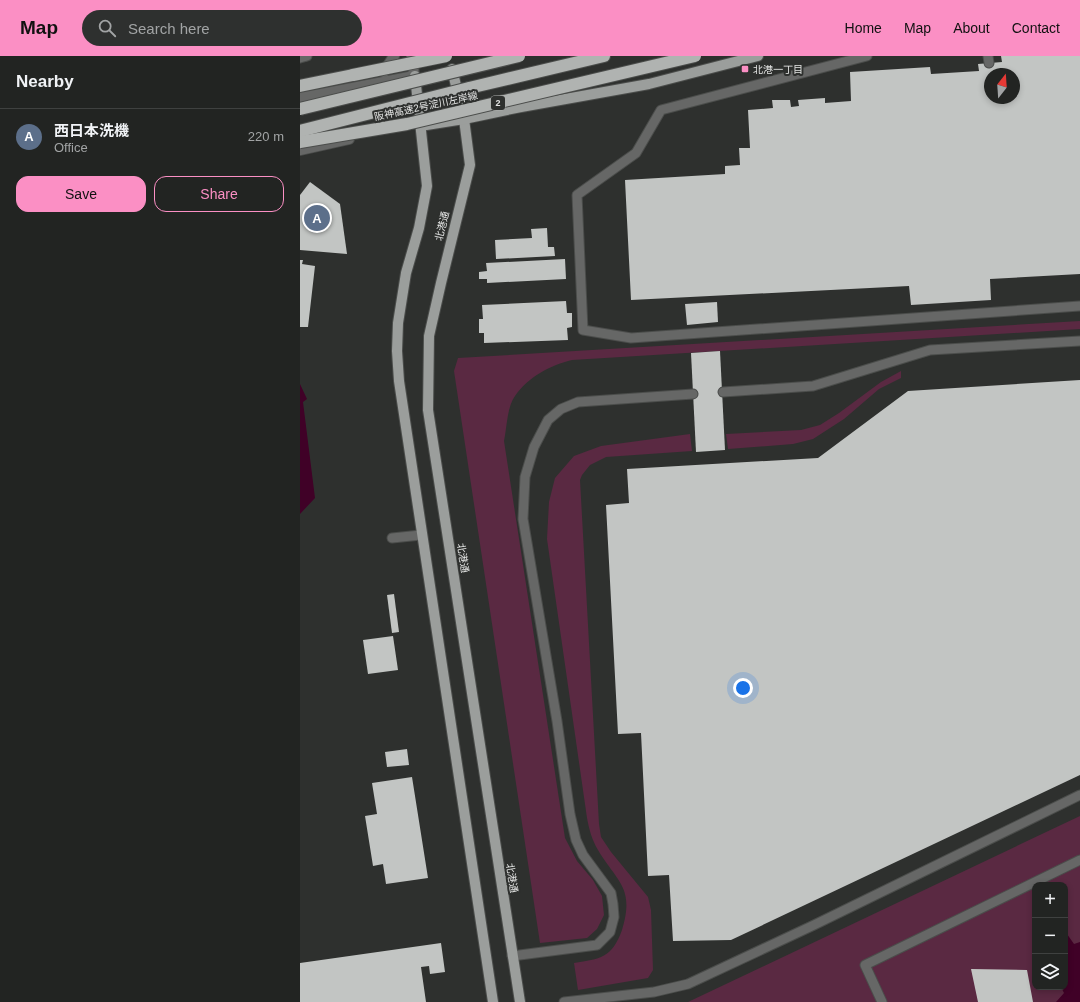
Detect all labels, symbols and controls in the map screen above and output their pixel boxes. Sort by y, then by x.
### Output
search box [82,10,362,46]
text: Map [20,17,58,38]
icon: search [96,17,118,39]
text: Search here [128,20,210,37]
text: Home [845,20,882,36]
text: Map [904,20,931,36]
text: About [953,20,990,36]
text: Contact [1012,20,1060,36]
marker: 北港一丁目 [740,64,750,74]
place label: 北港一丁目 [753,64,803,75]
north arrow [984,68,1020,104]
text: Nearby [16,72,74,91]
street label: 阪神高速2号淀川左岸線 [373,90,479,122]
road number: 2 [491,96,505,110]
text: 西日本洗機 [54,122,129,139]
text: A [24,129,34,144]
text: 220 m [248,129,284,144]
text: Office [54,140,88,155]
button: Save [16,176,146,212]
button: Share [154,176,284,212]
pin: A [304,203,330,233]
street label: 北港通 [433,210,451,242]
street label: 北港通 [455,542,471,574]
your location [733,678,753,698]
street label: 北港通 [504,862,520,894]
map controls [1032,882,1068,990]
button: + [1032,882,1068,918]
button: − [1032,918,1068,954]
button: layers [1032,954,1068,990]

